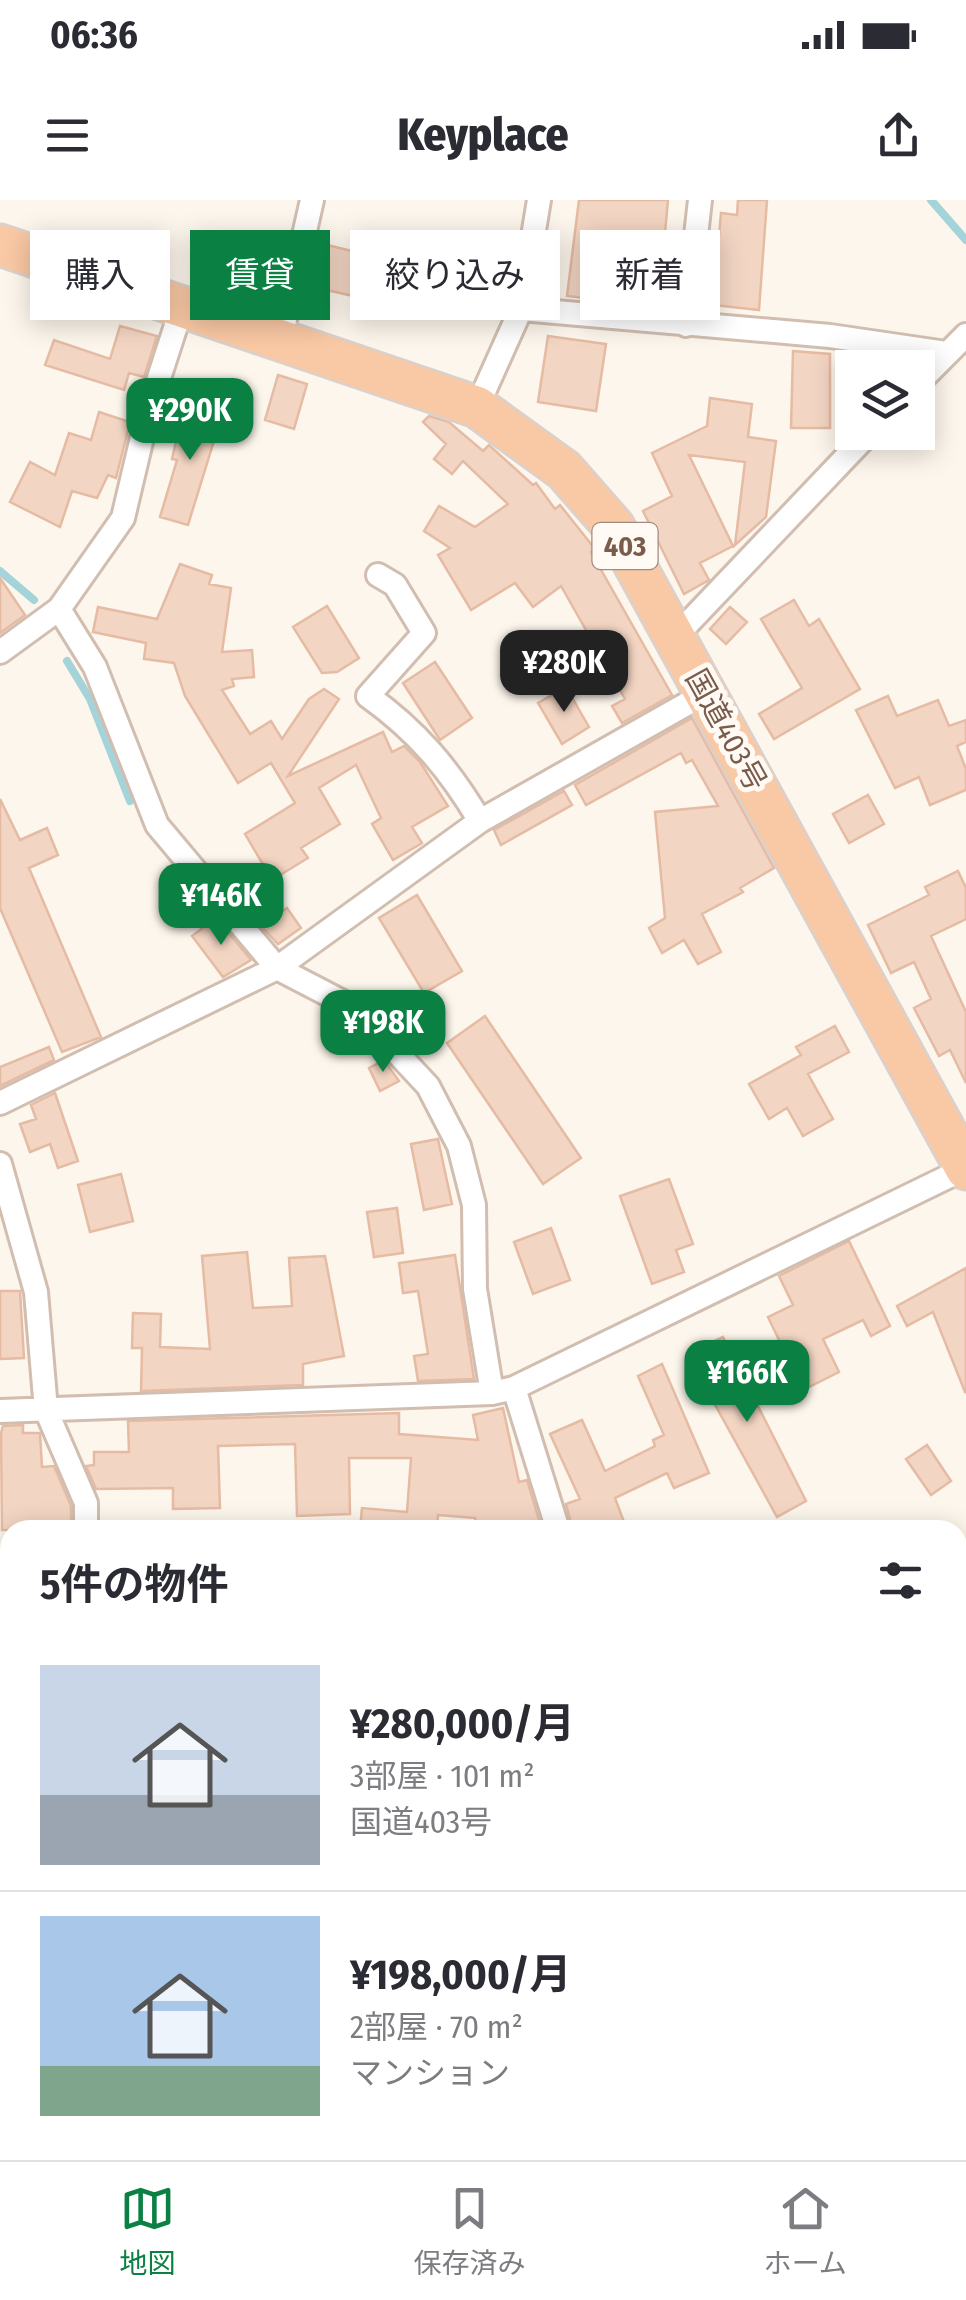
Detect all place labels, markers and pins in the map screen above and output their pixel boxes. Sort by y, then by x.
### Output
pin: ¥290K [120,378,260,463]
pin: ¥280K [494,630,634,715]
pin: ¥146K [151,863,291,948]
pin: ¥198K [313,990,453,1075]
pin: ¥166K [677,1340,817,1425]

